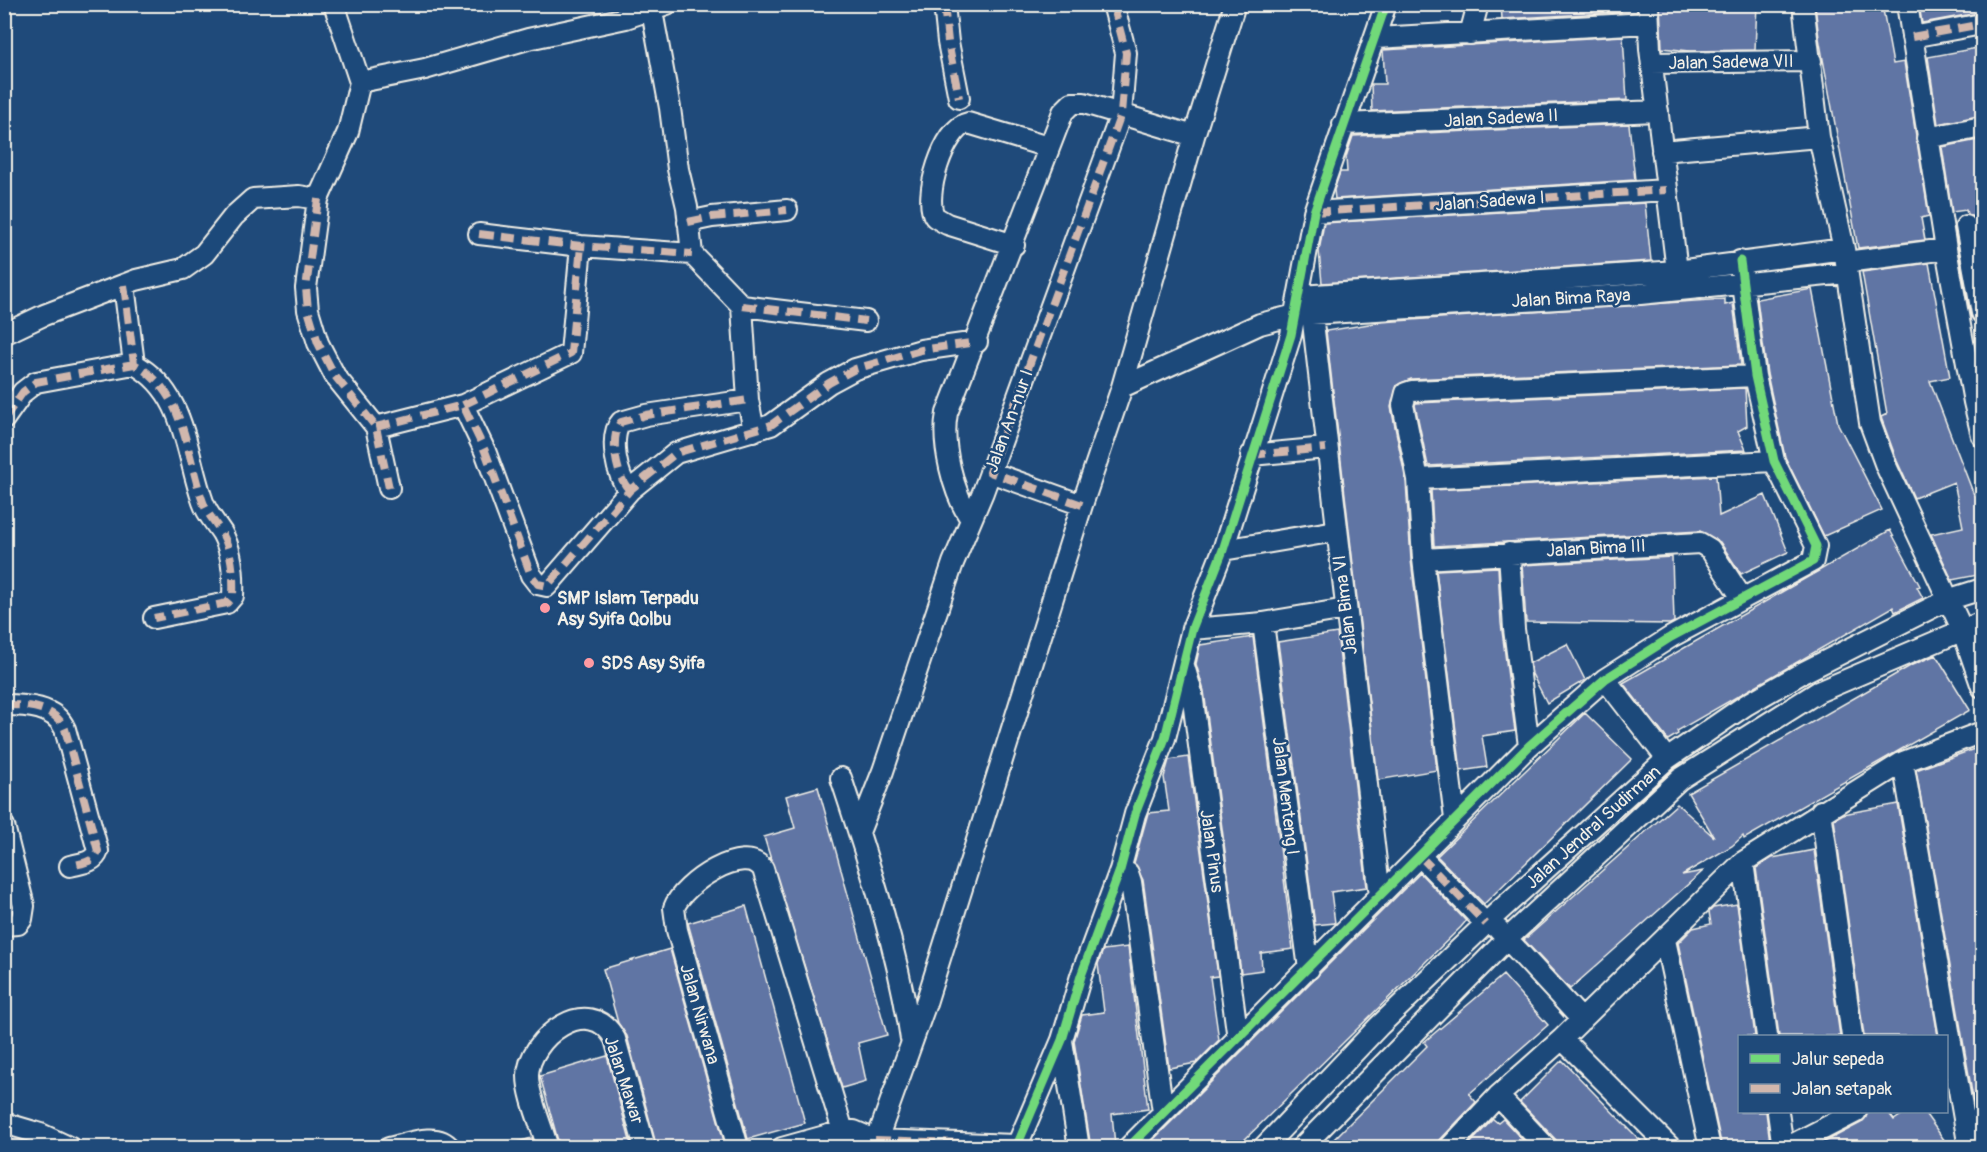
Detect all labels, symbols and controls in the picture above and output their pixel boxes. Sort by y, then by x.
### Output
street label: Jalan Sadewa VII [1668,50,1794,75]
street label: Jalan Sadewa II [1443,104,1559,133]
street label: Jalan Sadewa I [1435,186,1545,217]
street label: Jalan Bima Raya [1511,284,1631,313]
street label: Jalan An-nur I [980,367,1039,476]
street label: Jalan Bima III [1546,534,1646,563]
street label: Jalan Bima VI [1328,554,1363,656]
place label: SMP Islam Terpadu Asy Syifa Qolbu [557,587,699,631]
marker: SMP Islam Terpadu Asy Syifa Qolbu [538,601,552,615]
place label: SDS Asy Syifa [601,652,705,675]
marker: SDS Asy Syifa [582,656,596,670]
street label: Jalan Menteng I [1267,736,1304,856]
street label: Jalan Jendral Sudirman [1521,760,1666,894]
street label: Jalan Pinus [1194,808,1229,894]
street label: Jalan Nirwana [674,961,725,1067]
street label: Jalan Mawar [598,1033,649,1128]
legend [1738,1035,1948,1113]
text: Jalur sepeda [1792,1048,1884,1071]
text: Jalan setapak [1792,1078,1893,1101]

